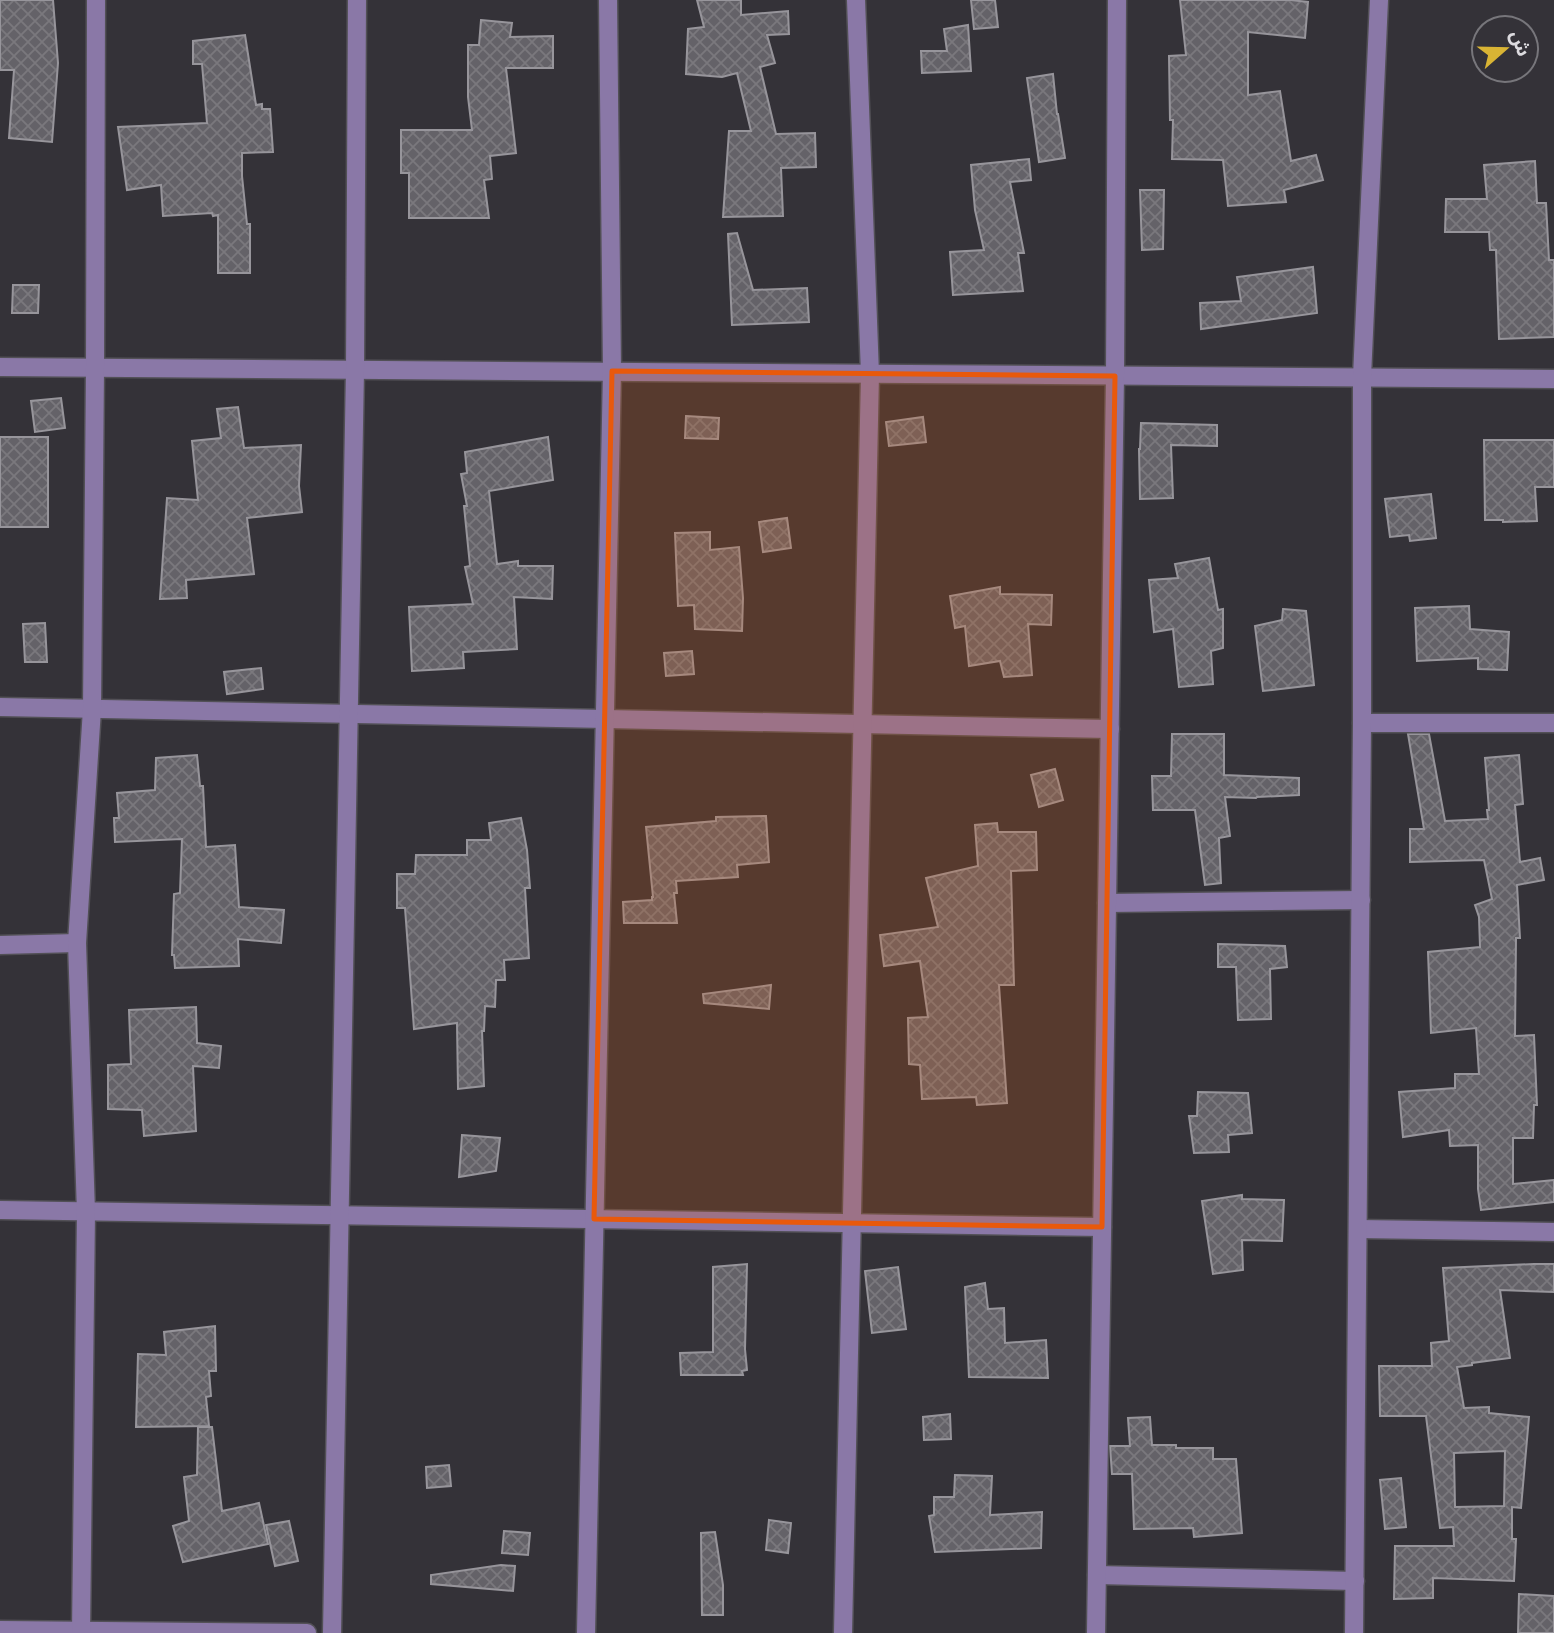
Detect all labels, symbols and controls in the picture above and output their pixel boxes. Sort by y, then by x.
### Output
north arrow [1470,14,1540,84]
text: ش [1505,27,1536,60]

